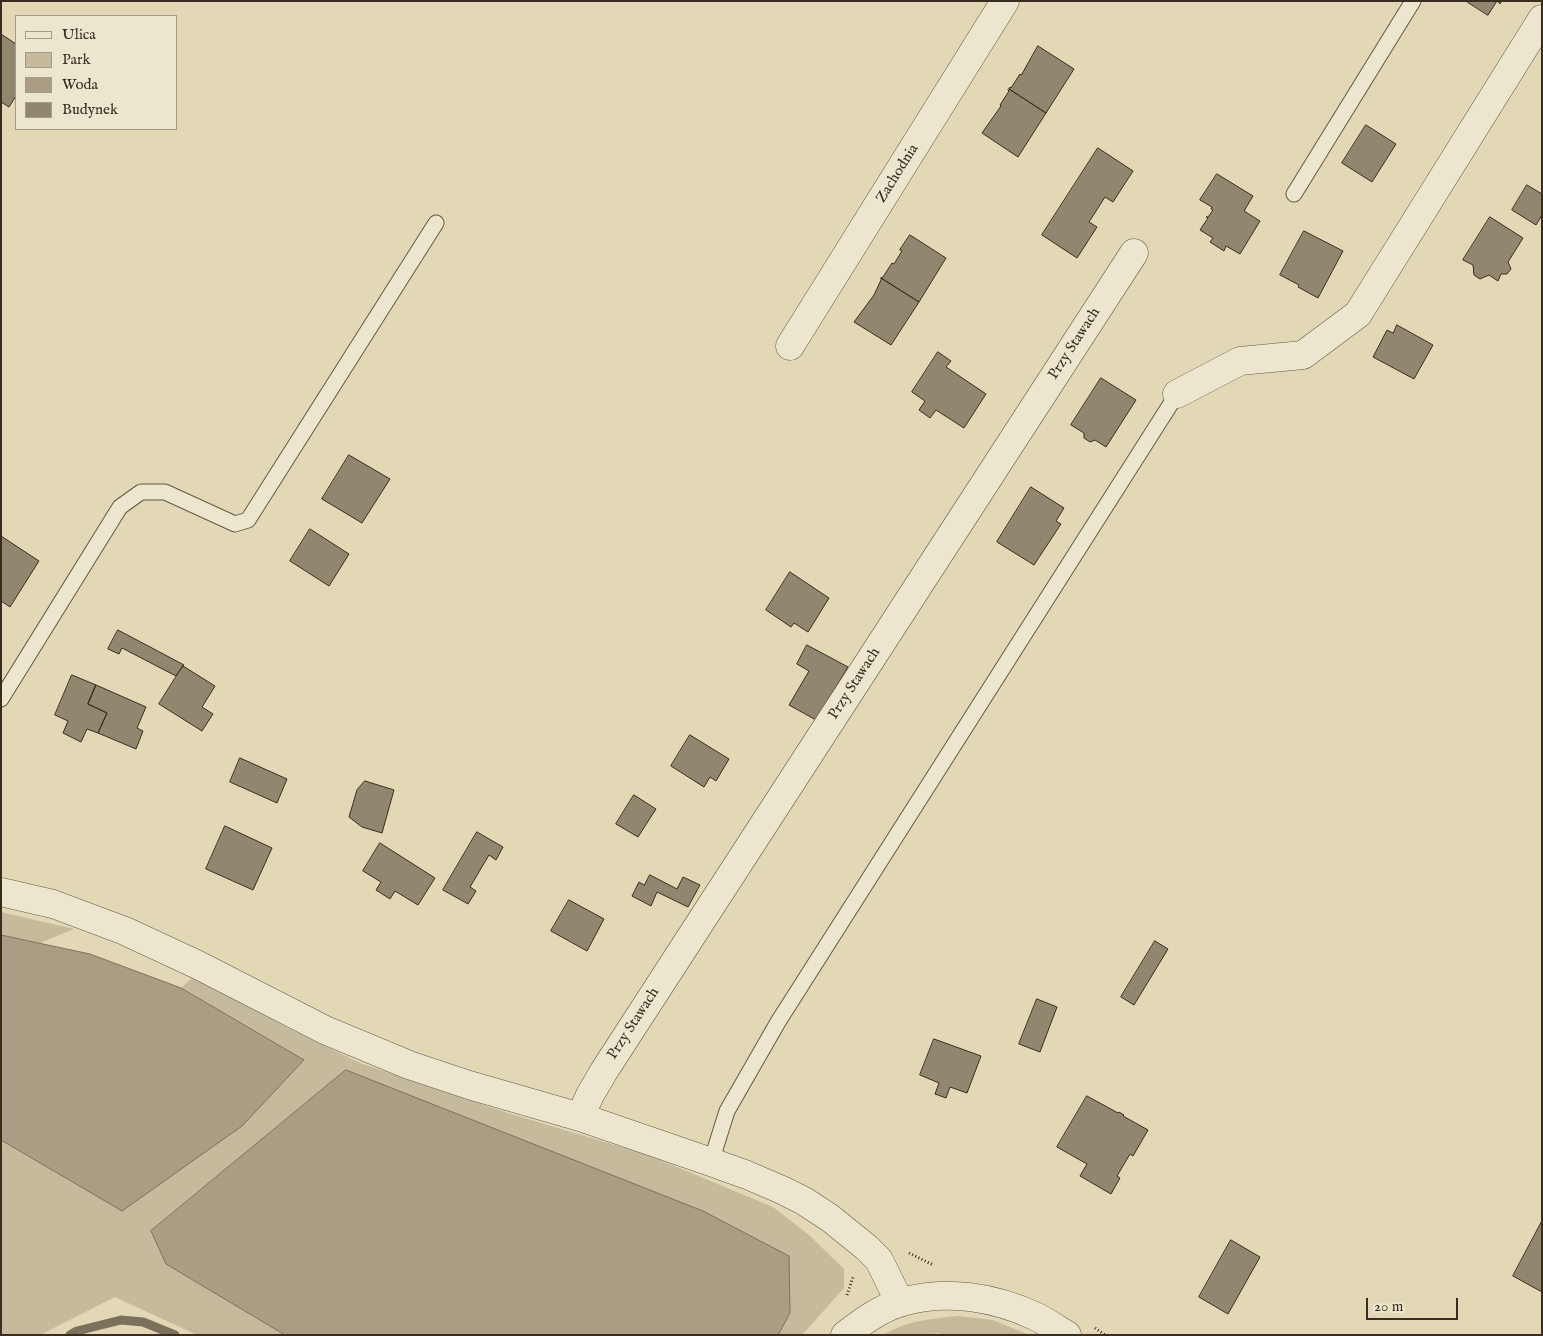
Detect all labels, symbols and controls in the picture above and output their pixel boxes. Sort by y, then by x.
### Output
legend [15,15,178,130]
text: Ulica [62,25,96,44]
text: Park [62,50,91,69]
text: Woda [62,75,98,94]
text: Budynek [62,100,118,119]
street label: Zachodnia [873,141,923,207]
street label: Przy Stawach [1045,305,1105,383]
street label: Przy Stawach [825,645,885,723]
street label: Przy Stawach [604,985,664,1063]
scale bar [1368,1288,1460,1320]
text: 20 m [1374,1297,1403,1316]

